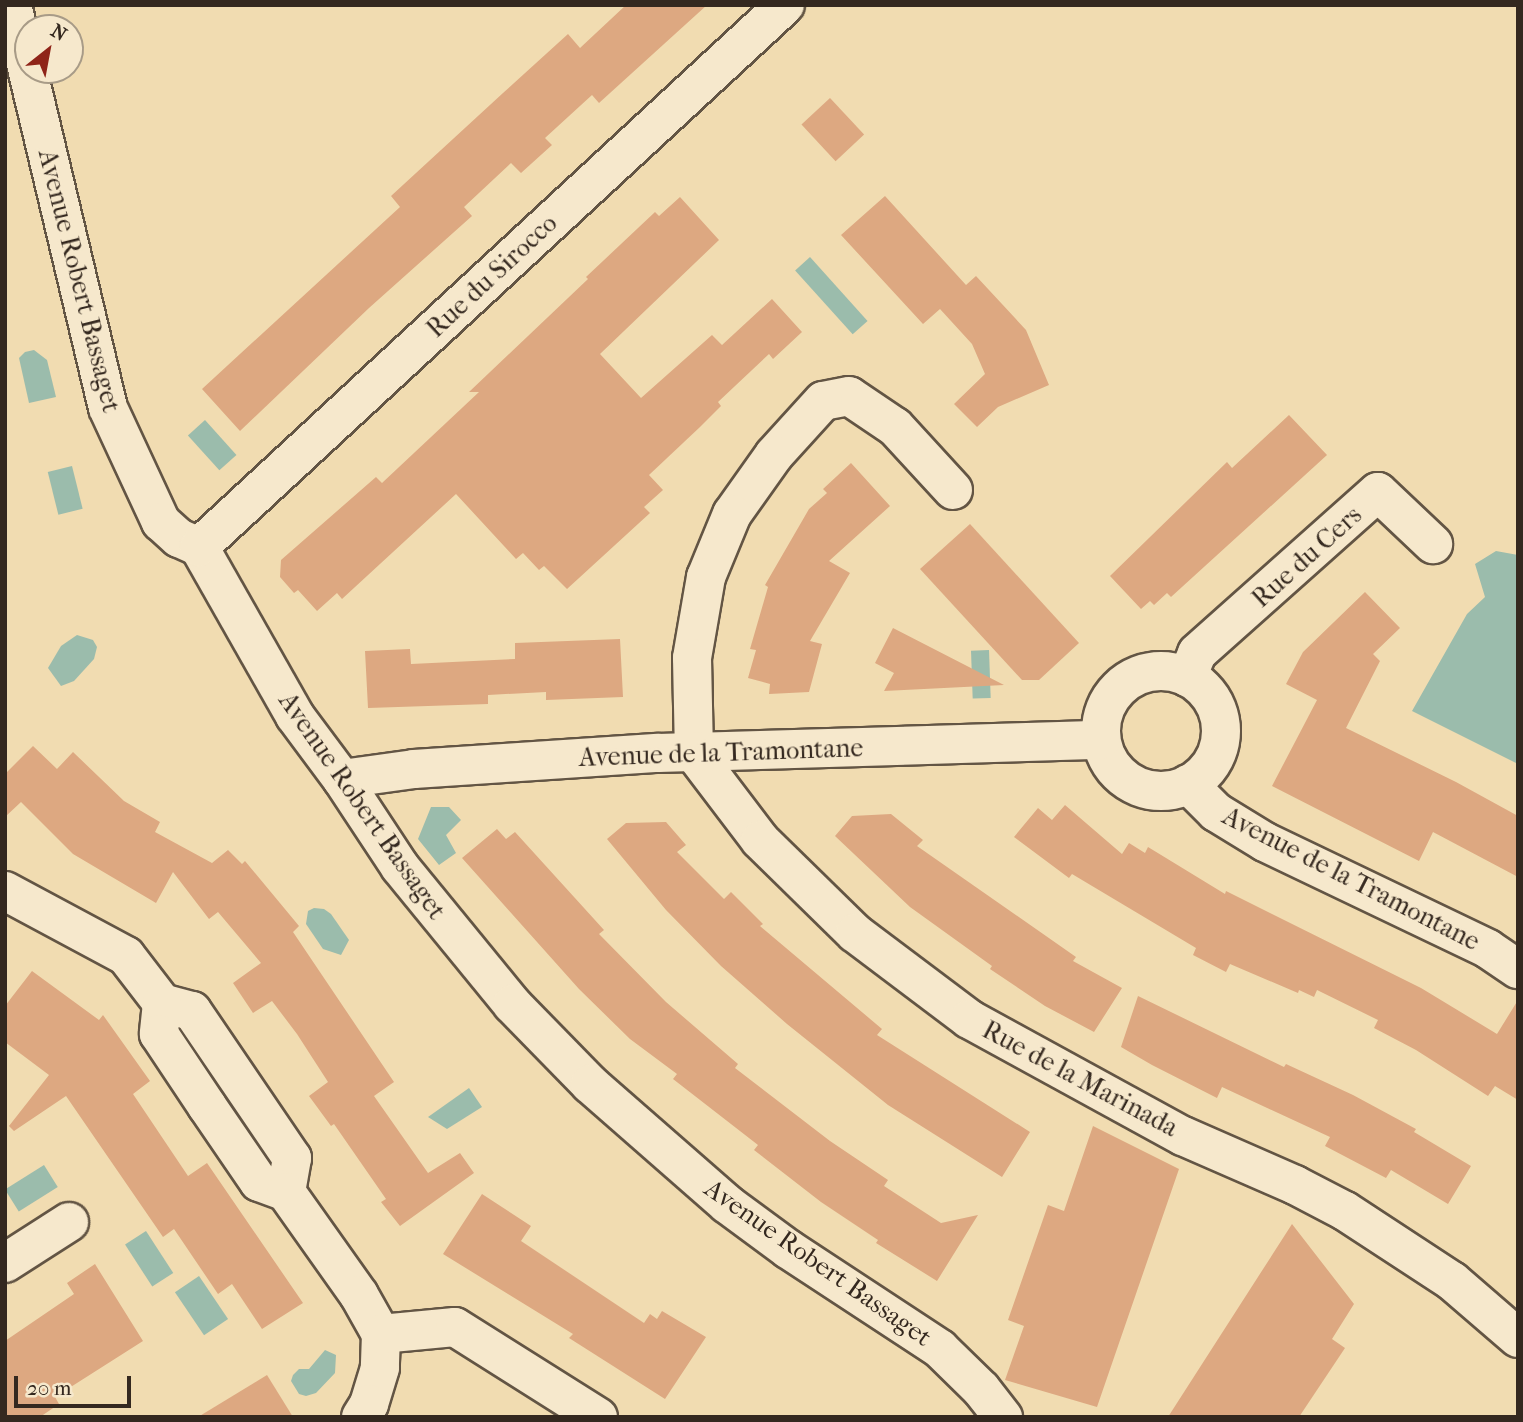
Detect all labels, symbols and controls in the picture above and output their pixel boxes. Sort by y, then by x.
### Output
north arrow [14,14,84,84]
text: N [47,20,71,46]
street label: Avenue Robert Bassaget [31,146,127,416]
street label: Rue du Sirocco [420,208,564,344]
street label: Rue du Cers [1246,500,1368,614]
street label: Avenue Robert Bassaget [272,687,452,925]
street label: Avenue de la Tramontane [578,732,864,774]
street label: Avenue de la Tramontane [1217,801,1485,957]
street label: Rue de la Marinada [977,1014,1183,1144]
street label: Avenue Robert Bassaget [699,1173,937,1353]
scale bar [18,1362,135,1406]
text: 20 m [27,1376,71,1400]

